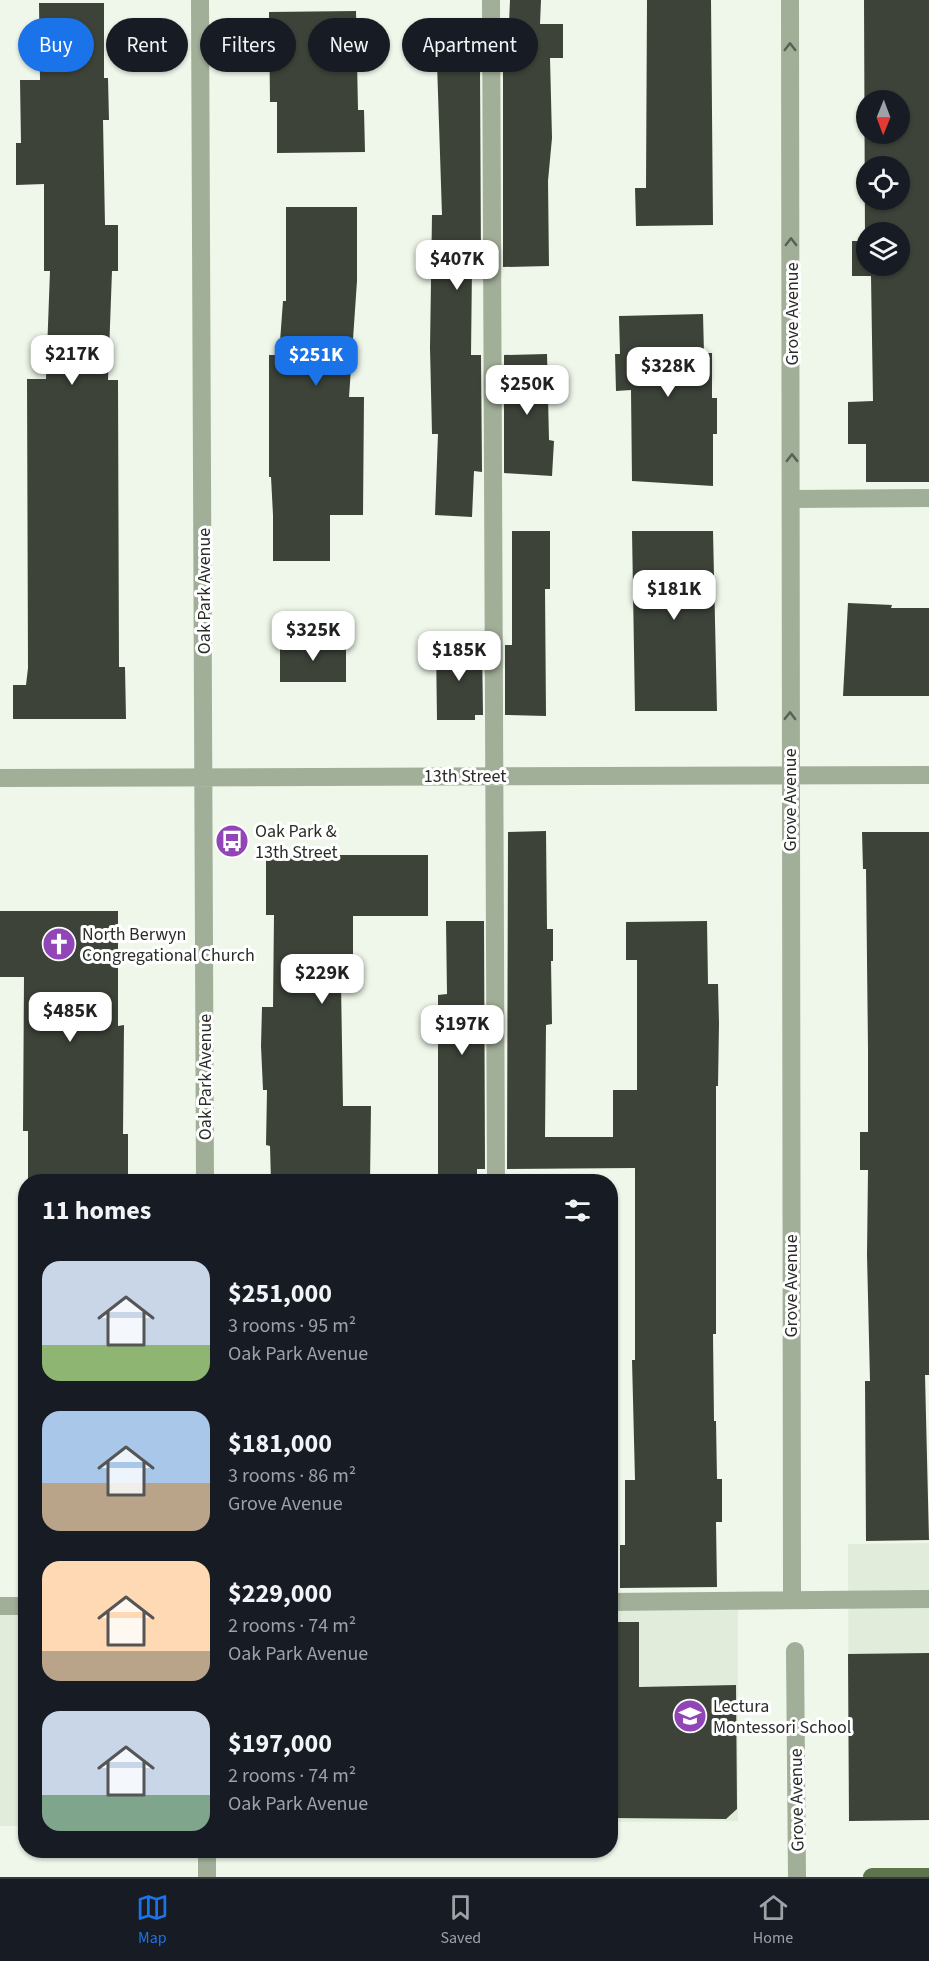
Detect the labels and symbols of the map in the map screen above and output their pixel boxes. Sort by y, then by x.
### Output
one-way arrow [784,43,796,52]
north arrow [856,90,910,144]
one-way arrow [785,238,797,247]
pin: $407K [415,240,499,291]
street label: Grove Avenue [780,262,805,366]
pin: $217K [30,335,114,386]
pin: $251K [274,336,358,387]
pin: $328K [626,347,710,398]
pin: $250K [485,365,569,416]
one-way arrow [786,454,798,463]
street label: Oak Park Avenue [192,528,217,654]
pin: $181K [632,570,716,621]
pin: $325K [271,611,355,662]
pin: $185K [417,631,501,682]
one-way arrow [784,712,796,721]
street label: Grove Avenue [778,748,803,852]
street label: 13th Street [424,764,506,789]
place label: Oak Park & 13th Street [255,819,337,865]
bus stop icon: Oak Park & 13th Street [214,823,250,859]
place label: North Berwyn Congregational Church [82,922,255,968]
church icon: North Berwyn Congregational Church [41,926,77,962]
pin: $229K [280,954,364,1005]
pin: $485K [28,992,112,1043]
pin: $197K [420,1005,504,1056]
street label: Oak Park Avenue [193,1014,218,1140]
street label: Grove Avenue [779,1234,804,1338]
place label: Lectura Montessori School [713,1694,851,1740]
school or university icon: Lectura Montessori School [672,1698,708,1734]
street label: Grove Avenue [784,1748,810,1852]

